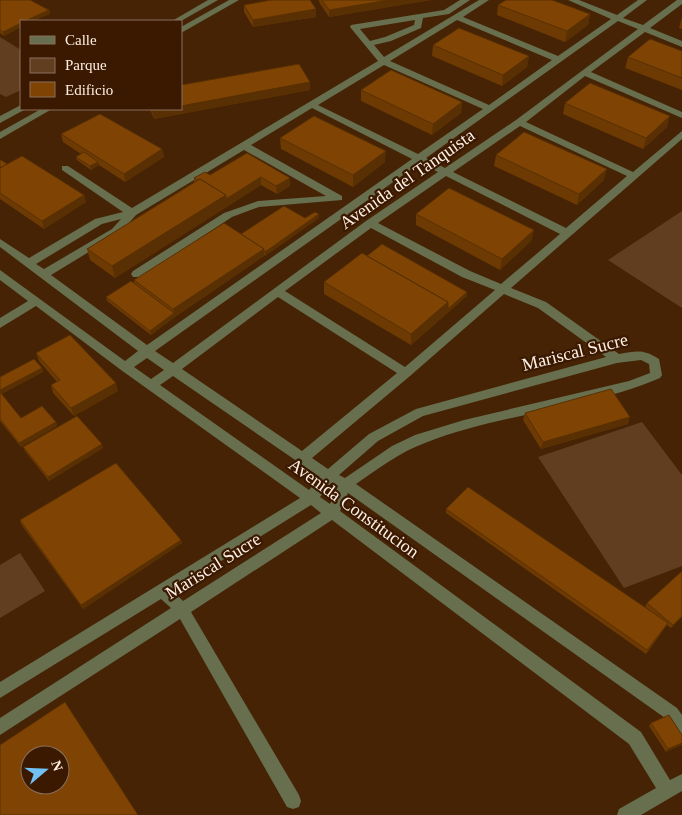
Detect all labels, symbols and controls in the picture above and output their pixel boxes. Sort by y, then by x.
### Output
legend [20,20,182,110]
text: Calle [65,32,97,48]
text: Parque [65,57,107,73]
text: Edificio [65,82,113,98]
street label: Avenida del Tanquista [336,125,478,233]
street label: Mariscal Sucre [520,329,630,375]
street label: Avenida Constitucion [285,454,423,562]
street label: Mariscal Sucre [162,529,264,603]
north arrow [20,745,70,795]
text: N [48,759,66,773]

